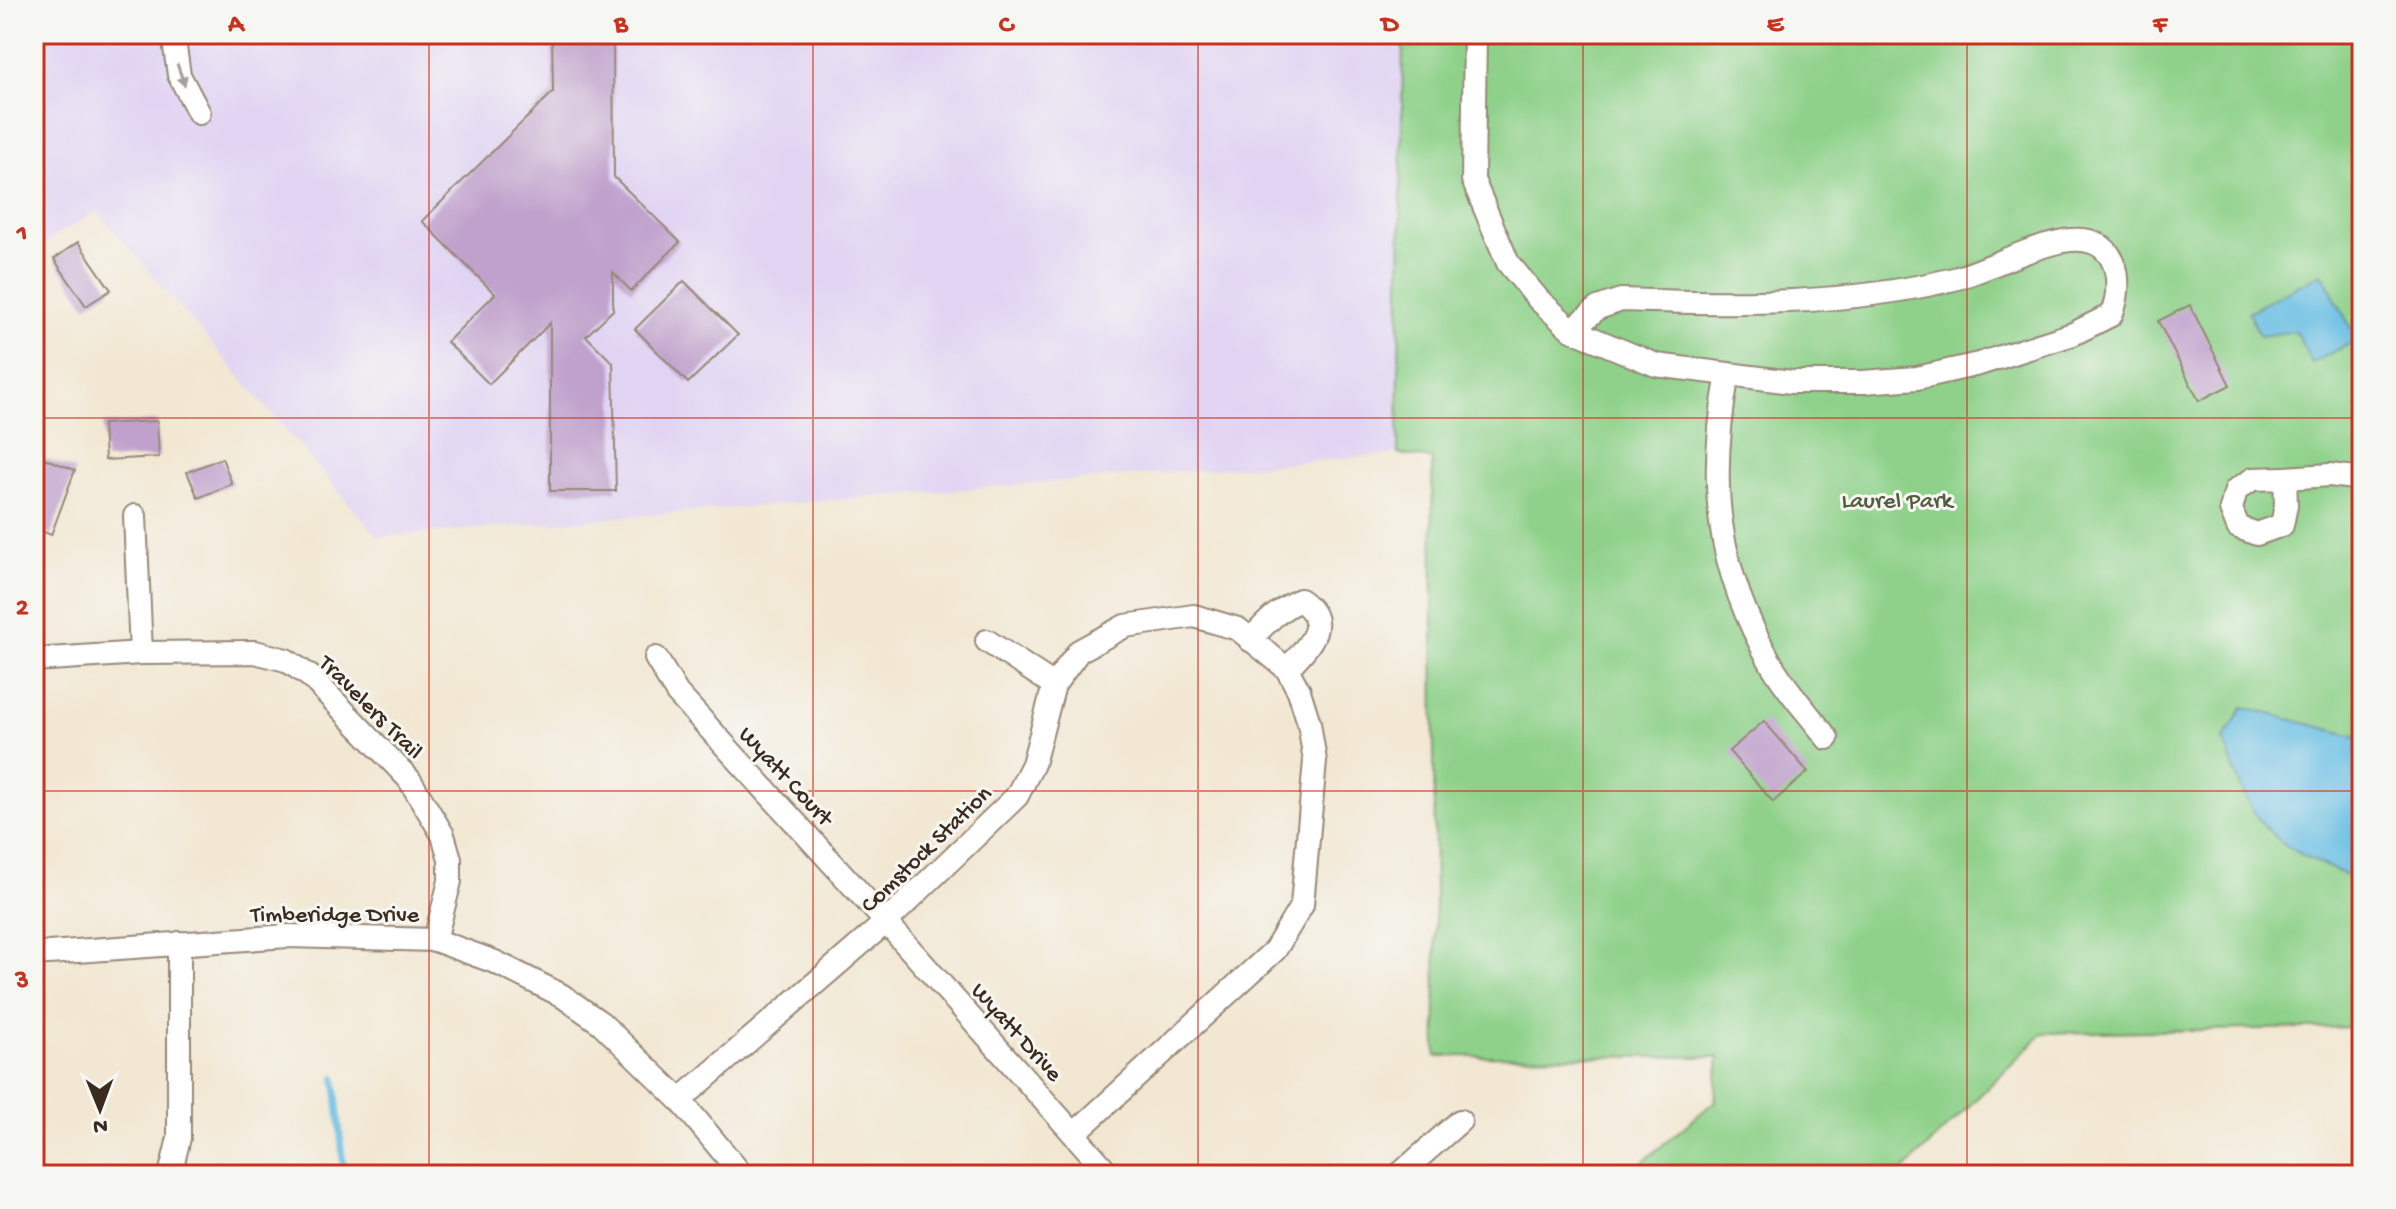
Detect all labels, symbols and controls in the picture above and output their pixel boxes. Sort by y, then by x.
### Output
text: A [227,11,245,42]
text: B [613,11,629,42]
text: C [999,11,1016,42]
text: D [1380,11,1400,42]
text: E [1767,11,1785,42]
text: F [2152,11,2168,42]
one-way arrow [176,63,188,87]
text: 1 [16,220,27,251]
park label: Laurel Park [1842,488,1955,517]
text: 2 [16,594,29,625]
street label: Travelers Trail [310,649,428,767]
street label: Wyatt Court [731,721,839,835]
street label: Comstock Station [856,780,1000,920]
street label: Timberidge Drive [249,902,420,931]
text: 3 [14,967,29,998]
street label: Wyatt Drive [963,978,1068,1089]
north arrow [60,1069,140,1149]
text: N [93,1112,108,1138]

